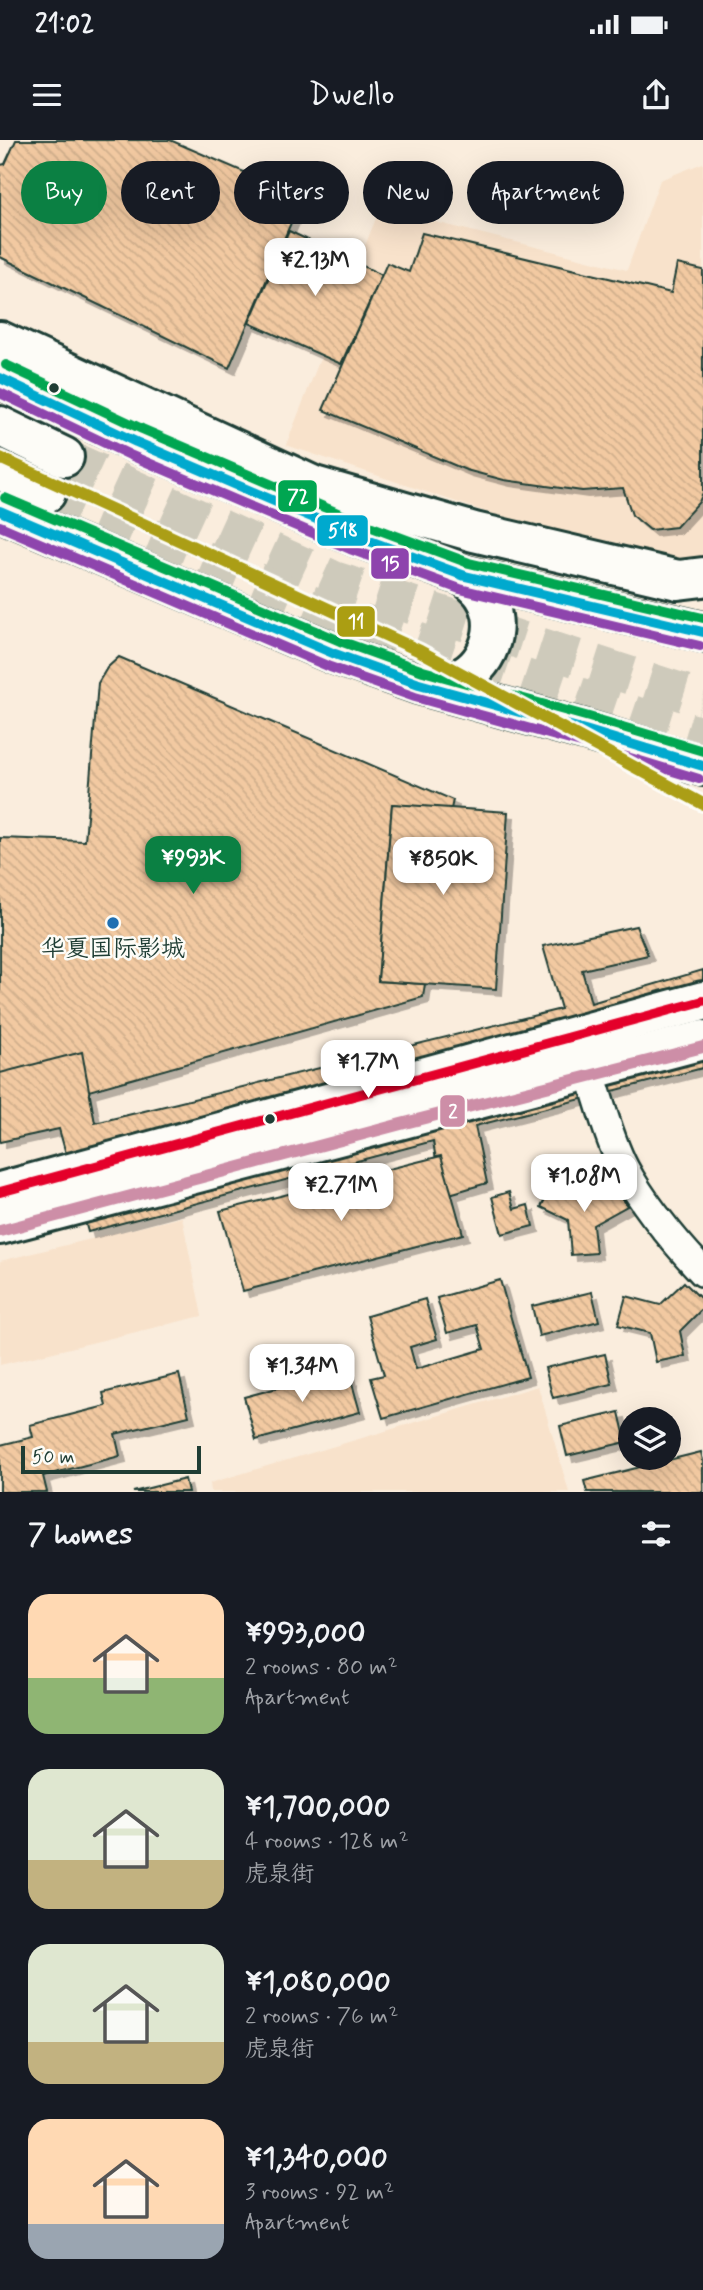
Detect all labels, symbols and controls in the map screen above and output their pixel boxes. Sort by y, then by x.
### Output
text: 21:02 [35,8,94,42]
text: Dwello [308,74,395,116]
icon: menu [28,76,66,114]
icon: share [637,76,675,114]
chip: Buy [21,161,107,224]
chip: Rent [121,161,220,224]
chip: Filters [234,161,349,224]
chip: New [363,161,453,224]
chip: Apartment [467,161,624,224]
pin: ¥2.13M [258,239,372,298]
text: ¥2.13M [280,246,350,276]
unlabelled marker [47,381,61,395]
line badge: 72 [277,479,318,513]
text: 72 [287,485,309,510]
line badge: 518 [316,514,369,547]
text: 518 [328,519,358,544]
line badge: 15 [370,547,410,580]
text: 15 [381,552,399,577]
line badge: 11 [336,605,376,638]
text: 11 [348,610,364,635]
pin: ¥993K [144,836,242,896]
pin: ¥850K [394,838,492,897]
text: ¥993K [161,844,225,874]
text: ¥850K [409,845,477,875]
marker: 华夏国际影城 [105,915,121,931]
place label: 华夏国际影城 [41,934,185,965]
pin: ¥1.7M [319,1040,417,1100]
text: ¥1.7M [337,1048,399,1078]
line badge: 2 [439,1094,466,1128]
text: 2 [448,1100,458,1125]
unlabelled marker [263,1112,277,1126]
pin: ¥1.08M [527,1154,641,1214]
text: ¥1.08M [547,1162,621,1192]
pin: ¥2.71M [284,1164,398,1223]
text: ¥2.71M [304,1171,378,1201]
pin: ¥1.34M [245,1344,359,1404]
text: ¥1.34M [266,1352,338,1382]
map controls [618,1407,681,1470]
button: layers [618,1407,681,1470]
scale bar [21,1443,201,1475]
text: 50 m [32,1445,75,1470]
text: 7 homes [28,1515,133,1554]
icon: filters [637,1515,675,1553]
text: ¥993,000 [245,1614,366,1653]
icon: home [84,1622,168,1706]
text: 2 rooms · 80 m² [245,1653,398,1683]
text: Apartment [245,1683,350,1713]
text: ¥1,700,000 [245,1788,391,1827]
icon: home [84,1797,168,1881]
text: 4 rooms · 128 m² [245,1827,409,1857]
text: 虎泉街 [245,1860,314,1890]
text: ¥1,080,000 [245,1963,391,2002]
icon: home [84,1972,168,2056]
text: 2 rooms · 76 m² [245,2002,398,2032]
text: 虎泉街 [245,2035,314,2065]
text: ¥1,340,000 [245,2139,388,2178]
icon: home [84,2147,168,2231]
text: 3 rooms · 92 m² [245,2178,394,2208]
text: Apartment [245,2208,350,2238]

